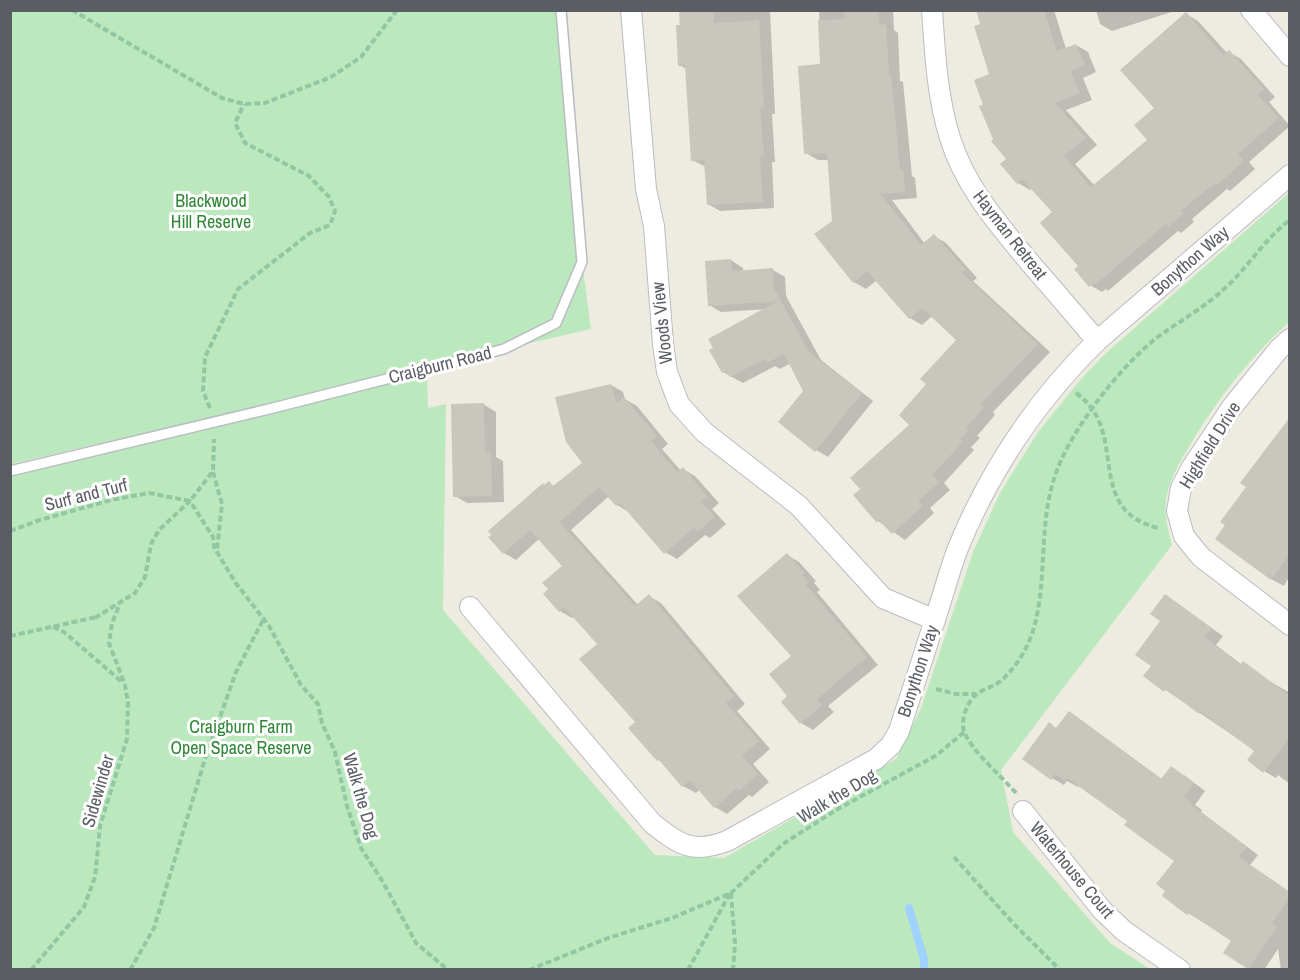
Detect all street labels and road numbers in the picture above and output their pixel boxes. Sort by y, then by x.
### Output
street label: Hayman Retreat [967,185,1053,285]
street label: Bonython Way [1145,219,1234,301]
street label: Woods View [645,280,678,365]
street label: Craigburn Road [386,340,494,389]
street label: Highfield Drive [1173,396,1246,493]
street label: Surf and Turf [42,472,131,517]
street label: Bonython Way [891,621,944,720]
street label: Walk the Dog [337,750,386,842]
street label: Sidewinder [75,751,120,830]
street label: Walk the Dog [793,762,882,829]
street label: Waterhouse Court [1024,816,1120,923]

